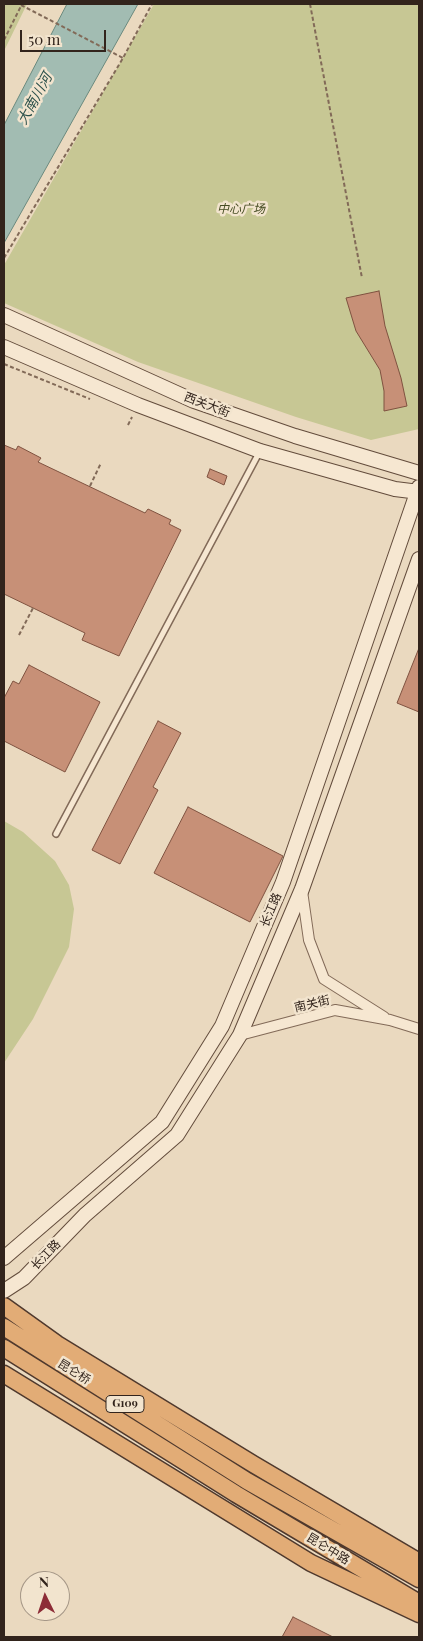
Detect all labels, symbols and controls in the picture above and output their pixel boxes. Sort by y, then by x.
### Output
scale bar [22,20,109,52]
text: 50 m [28,29,60,49]
water label: 大南川河 [14,70,56,128]
park label: 中心广场 [217,202,265,216]
street label: 西关大街 [182,390,232,420]
street label: 长江路 [257,891,285,929]
street label: 南关街 [293,993,331,1015]
street label: 长江路 [28,1237,64,1273]
street label: 昆仑桥 [55,1356,93,1388]
road number: G109 [106,1396,144,1412]
street label: 昆仑中路 [304,1530,352,1568]
north arrow [20,1571,70,1621]
text: N [38,1572,50,1591]

